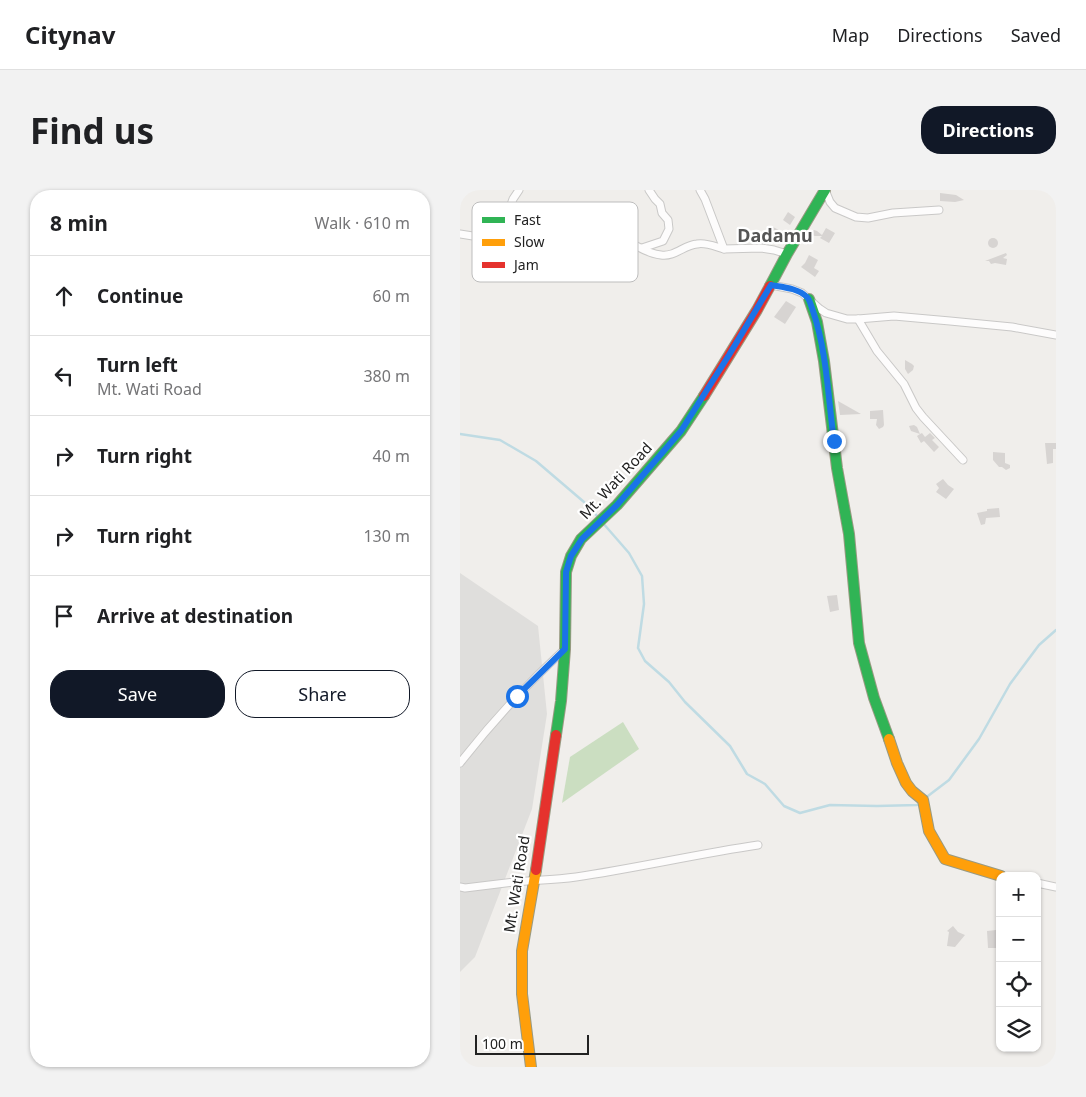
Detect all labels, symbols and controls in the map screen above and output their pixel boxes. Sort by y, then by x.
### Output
text: Citynav [25,18,115,51]
text: Map [832,23,869,47]
text: Directions [897,23,983,47]
text: Saved [1011,23,1061,47]
button: Directions [921,106,1056,154]
text: Find us [30,107,154,154]
legend [472,202,638,282]
text: 8 min [50,209,108,237]
text: Fast [514,210,541,229]
text: Walk · 610 m [315,212,410,234]
district label: Dadamu [737,223,813,247]
text: Slow [514,232,545,251]
text: Jam [512,255,539,274]
icon: ahead [50,282,78,310]
text: Continue [97,283,183,309]
text: 60 m [373,285,410,307]
text: Turn left [97,352,178,378]
icon: left [50,362,78,390]
text: 380 m [363,365,410,387]
text: Mt. Wati Road [97,378,202,400]
route end [823,430,846,453]
street label: Mt. Wati Road [574,438,656,523]
icon: right [50,442,78,470]
text: Turn right [97,443,192,469]
text: 40 m [373,445,410,467]
icon: right [50,522,78,550]
text: Turn right [97,523,192,549]
text: 130 m [363,525,410,547]
icon: arrive [50,602,78,630]
text: Arrive at destination [97,603,293,629]
button: Save [50,670,225,718]
button: Share [235,670,410,718]
route start [506,685,529,708]
street label: Mt. Wati Road [498,834,534,934]
map controls [996,872,1041,1052]
button: + [996,872,1041,917]
button: − [996,917,1041,962]
button: locate [996,962,1041,1007]
button: layers [996,1007,1041,1052]
scale bar [475,1032,589,1055]
text: 100 m [482,1034,523,1053]

